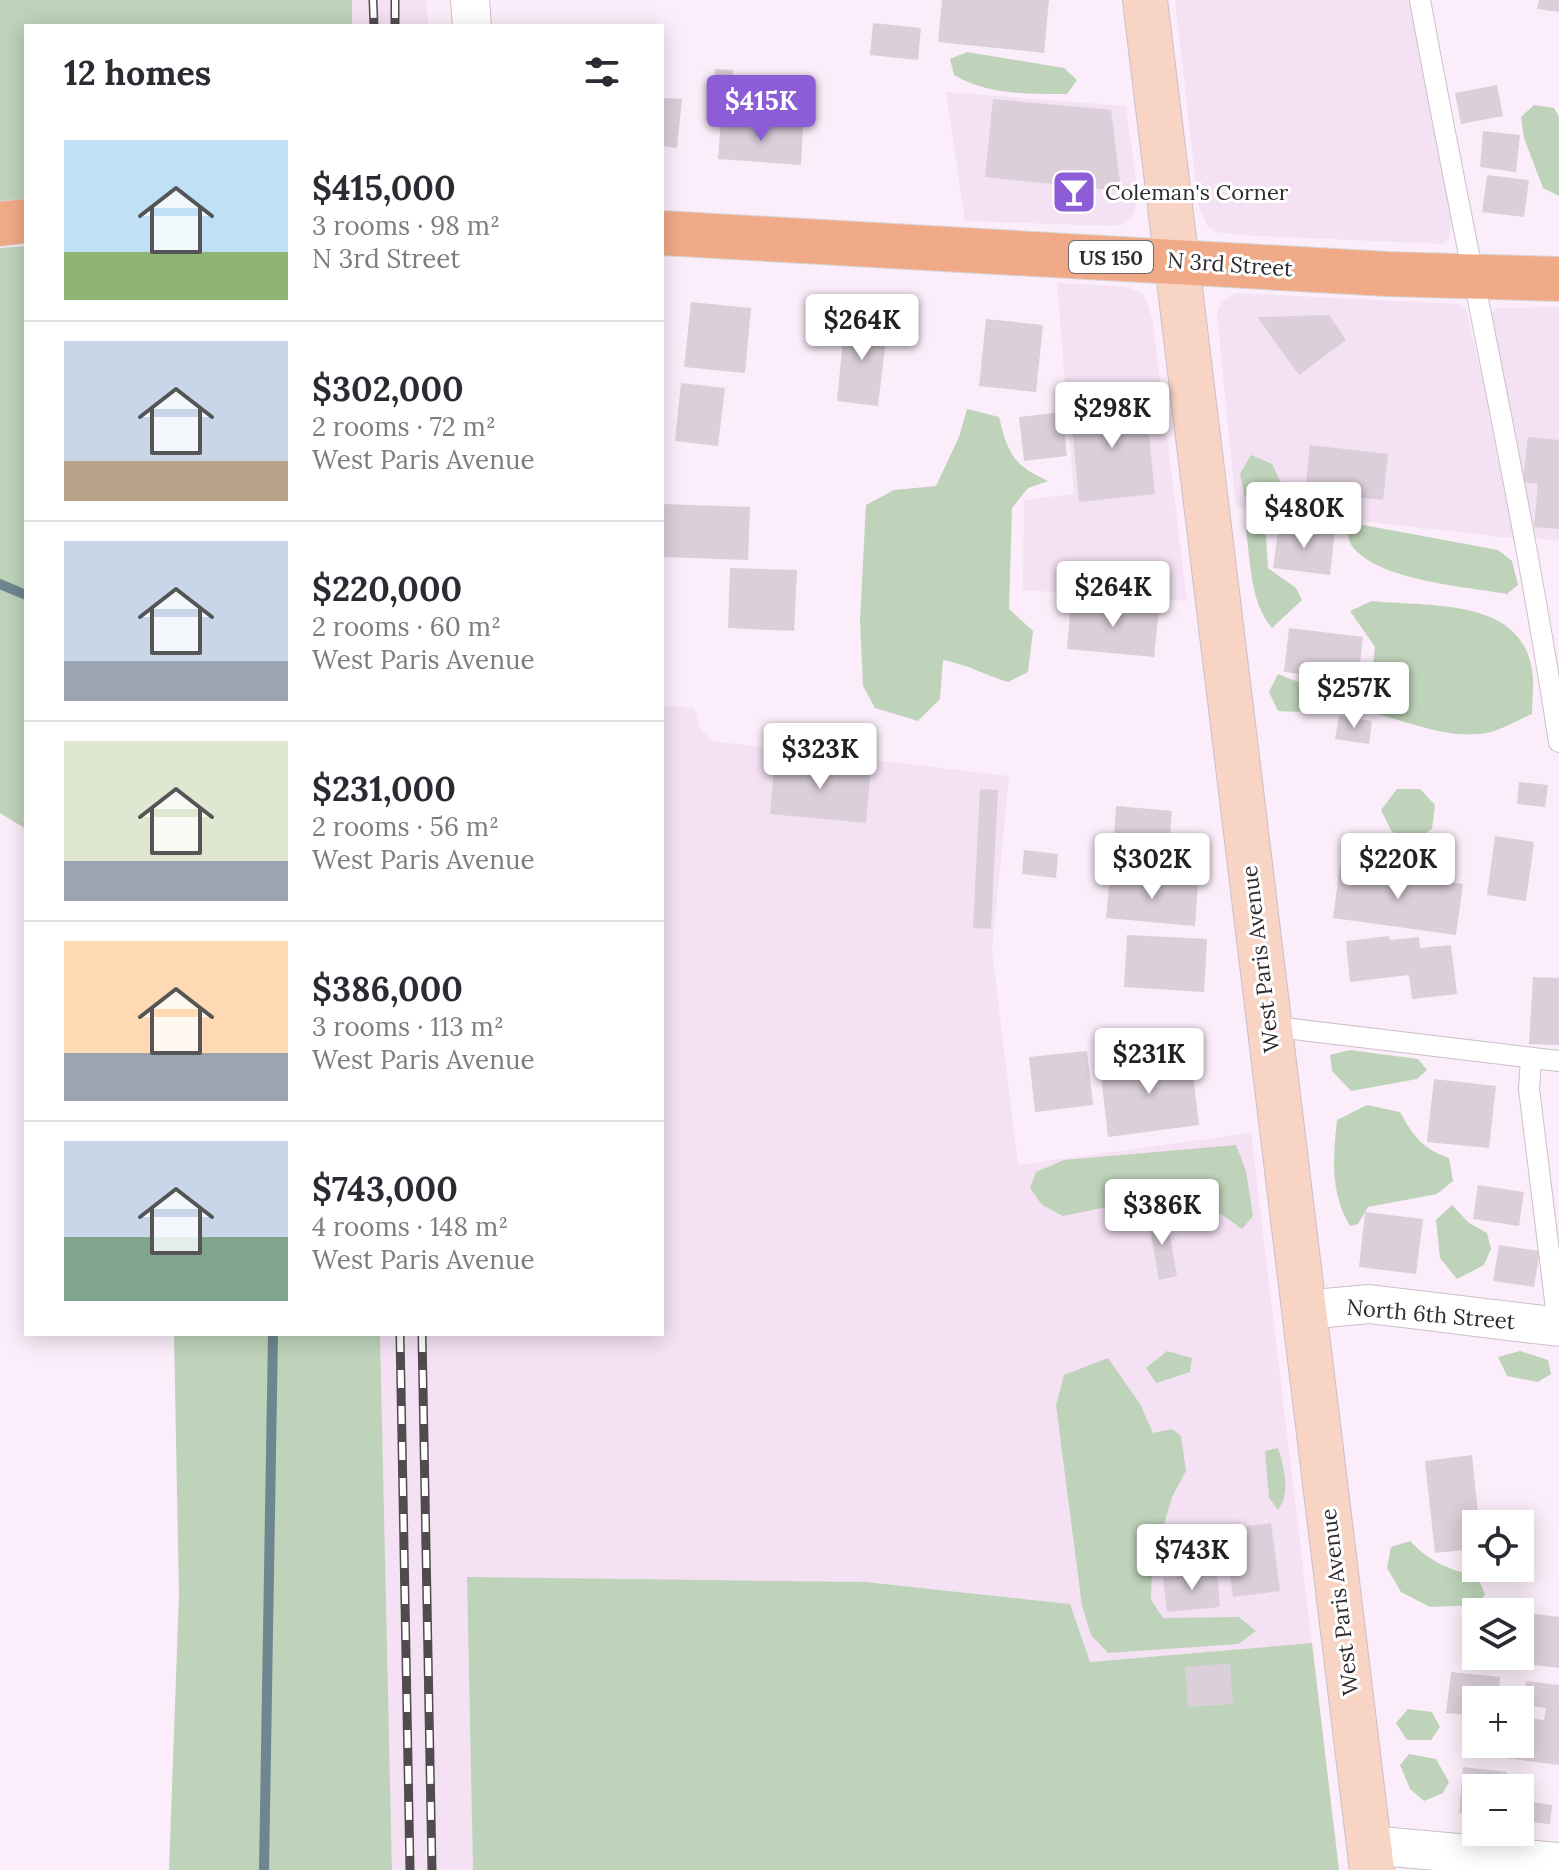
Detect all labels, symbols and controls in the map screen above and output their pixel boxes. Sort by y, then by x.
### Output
icon: filters [580,50,624,94]
text: 12 homes [64,51,211,94]
pin: $415K [705,75,817,143]
text: $415K [725,84,797,117]
text: $415,000 [312,166,456,209]
bar icon: Coleman's Corner [1050,168,1098,216]
icon: home [128,172,224,268]
place label: Coleman's Corner [1105,178,1289,206]
text: 3 rooms · 98 m² [312,209,500,242]
road number: US 150 [1069,241,1153,273]
text: N 3rd Street [312,242,460,275]
street label: N 3rd Street [1166,246,1294,282]
pin: $264K [806,294,918,362]
text: $264K [824,303,900,336]
text: $302,000 [312,367,464,410]
icon: home [128,373,224,469]
pin: $298K [1056,382,1168,450]
text: $298K [1073,391,1151,424]
text: 2 rooms · 72 m² [312,410,496,443]
text: West Paris Avenue [312,443,535,476]
pin: $480K [1248,482,1360,550]
text: $480K [1264,491,1344,524]
pin: $264K [1057,561,1169,629]
text: $220,000 [312,567,462,610]
text: $264K [1075,570,1151,603]
icon: home [128,573,224,669]
text: 2 rooms · 60 m² [312,610,501,643]
text: West Paris Avenue [312,643,535,676]
pin: $257K [1298,662,1410,730]
text: $257K [1317,671,1391,704]
pin: $323K [764,723,876,791]
text: $323K [782,732,858,765]
text: $231,000 [312,767,456,810]
icon: home [128,773,224,869]
text: 2 rooms · 56 m² [312,810,499,843]
pin: $302K [1096,833,1208,901]
pin: $220K [1342,833,1454,901]
text: $302K [1113,842,1191,875]
text: $220K [1359,842,1437,875]
text: West Paris Avenue [312,843,535,876]
street label: West Paris Avenue [1235,864,1285,1054]
text: $386,000 [312,967,463,1010]
icon: home [128,973,224,1069]
text: 3 rooms · 113 m² [312,1010,504,1043]
pin: $231K [1093,1028,1205,1096]
text: $231K [1113,1037,1185,1070]
text: West Paris Avenue [312,1043,535,1076]
text: $743,000 [312,1167,458,1210]
icon: home [128,1173,224,1269]
pin: $386K [1106,1179,1218,1247]
text: $386K [1123,1188,1201,1221]
text: 4 rooms · 148 m² [312,1210,508,1243]
text: West Paris Avenue [312,1243,535,1276]
street label: North 6th Street [1346,1293,1517,1335]
street label: West Paris Avenue [1314,1507,1364,1697]
map controls [1462,1510,1534,1846]
button: locate [1462,1510,1534,1582]
pin: $743K [1136,1524,1248,1592]
text: $743K [1155,1533,1229,1566]
button: layers [1462,1598,1534,1670]
button: + [1462,1686,1534,1758]
button: − [1462,1774,1534,1846]

